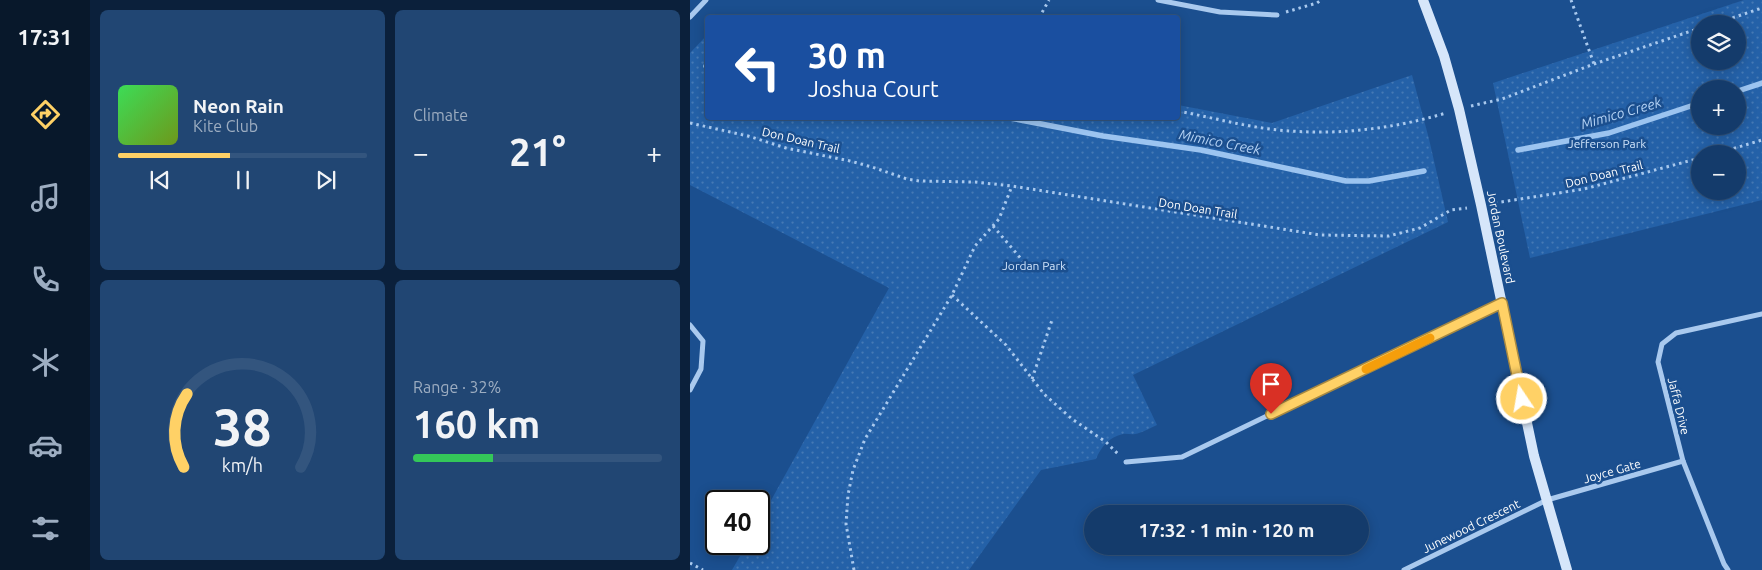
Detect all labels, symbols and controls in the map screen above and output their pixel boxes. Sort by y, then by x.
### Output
map controls [1691,15,1746,200]
button: layers [1691,15,1746,70]
text: 17:31 [17,24,73,49]
icon: left [725,35,790,100]
text: 30 m [808,35,886,75]
text: Joshua Court [808,76,939,101]
button: + [1691,80,1746,135]
water label: Mimico Creek [1579,94,1664,132]
text: Neon Rain [193,95,284,117]
icon: directions [28,97,63,132]
text: Climate [413,106,468,124]
text: Kite Club [193,117,258,135]
street label: Don Doan Trail [761,125,841,155]
water label: Mimico Creek [1178,126,1263,158]
text: 21° [509,131,566,173]
text: − [413,137,429,168]
text: + [646,137,662,168]
park label: Jefferson Park [1568,137,1646,150]
button: − [1691,145,1746,200]
street label: Don Doan Trail [1564,158,1644,190]
icon: previous [146,166,174,194]
icon: pause [229,166,257,194]
icon: next [312,166,340,194]
icon: music [28,180,63,215]
street label: Jordan Boulevard [1485,189,1517,285]
street label: Don Doan Trail [1158,195,1238,221]
park label: Jordan Park [1002,259,1066,272]
icon: phone [28,262,63,297]
icon: climate [28,345,63,380]
pin [1250,363,1292,414]
icon: arrive [1257,370,1285,398]
position arrow [1495,372,1547,424]
street label: Jaffa Drive [1666,376,1692,436]
text: Range · 32% [413,378,501,396]
text: 38 [213,398,272,456]
text: 160 km [413,403,540,445]
icon: car [28,428,63,463]
text: km/h [222,455,263,475]
street label: Joyce Gate [1582,457,1642,485]
speed limit sign: 40 [705,490,770,555]
street label: Junewood Crescent [1420,497,1522,555]
icon: filters [28,511,63,546]
text: 17:32 · 1 min · 120 m [1139,519,1314,541]

